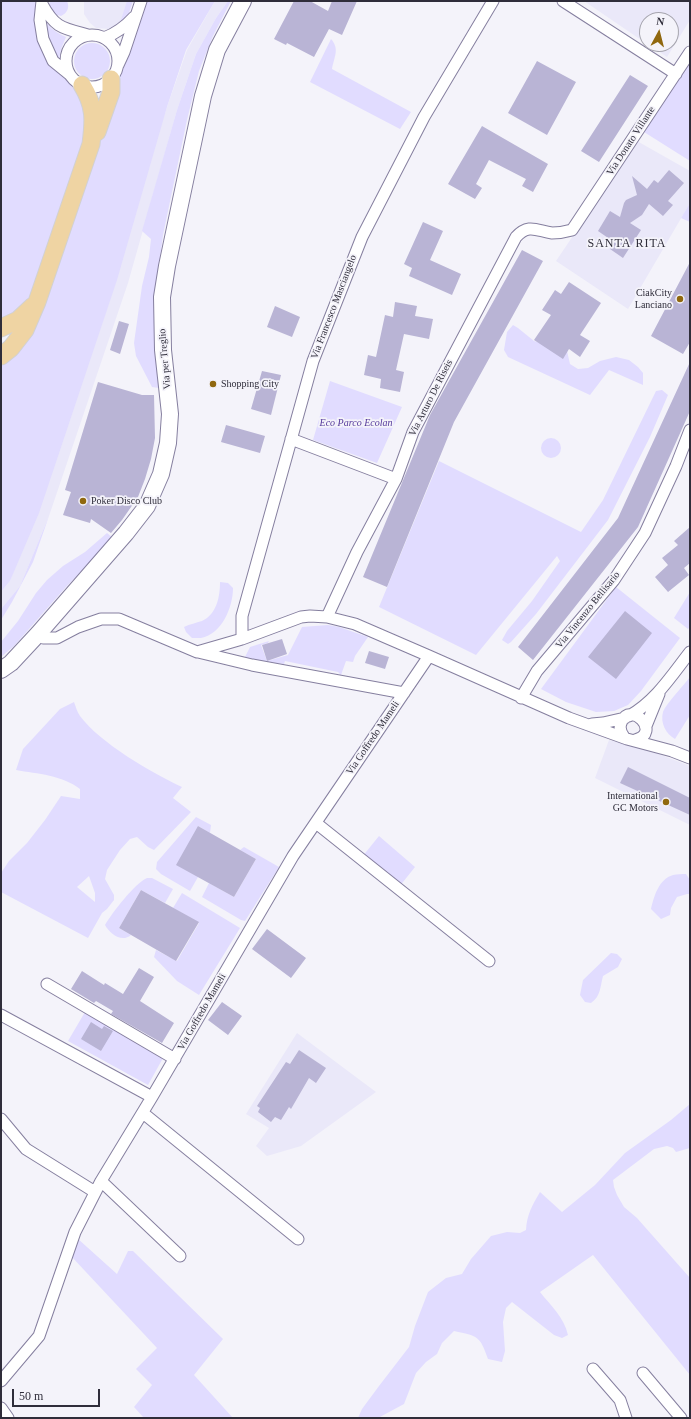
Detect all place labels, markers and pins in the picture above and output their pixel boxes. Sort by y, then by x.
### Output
place label: CiakCity Lanciano [635,287,672,310]
marker: CiakCity Lanciano [675,294,685,304]
place label: Shopping City [221,378,279,390]
marker: Shopping City [208,379,218,389]
place label: Poker Disco Club [91,495,162,507]
marker: Poker Disco Club [78,496,88,506]
place label: International GC Motors [607,790,658,814]
marker: International GC Motors [661,797,671,807]

